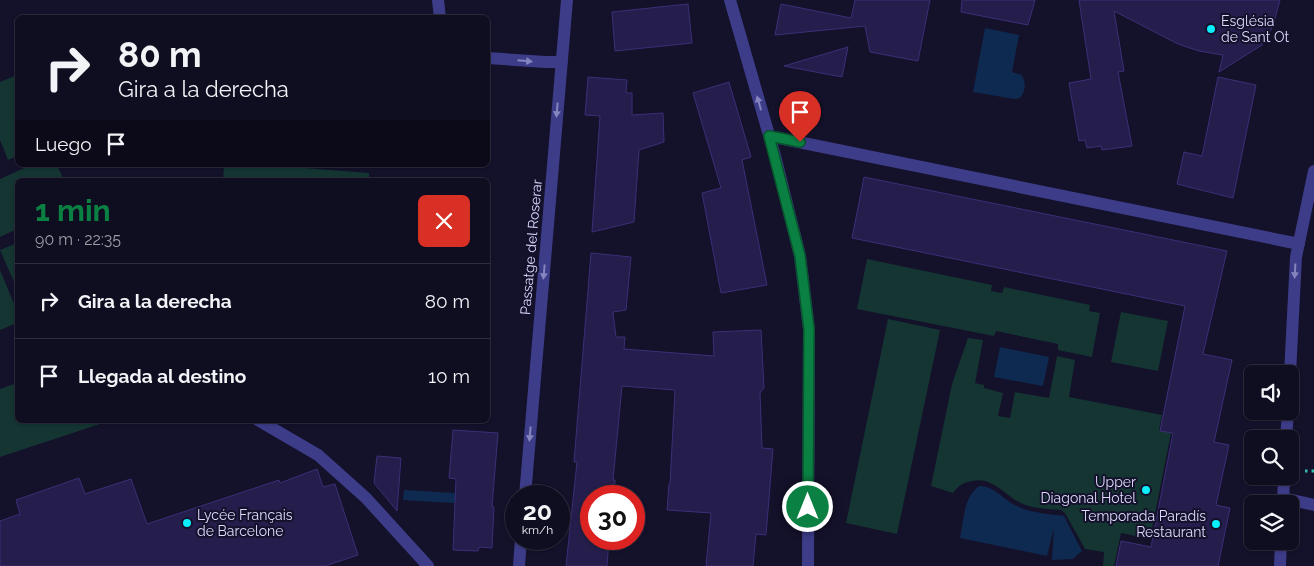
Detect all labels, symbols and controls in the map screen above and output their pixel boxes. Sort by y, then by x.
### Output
place label: Església de Sant Ot [1221,13,1289,45]
marker: Església de Sant Ot [1205,23,1217,35]
text: 80 m [118,34,202,75]
icon: right [35,35,100,100]
one-way arrow [517,57,533,65]
text: Gira a la derecha [118,76,289,102]
pin [779,91,821,142]
one-way arrow [755,96,763,111]
icon: arrive [786,98,814,126]
one-way arrow [553,102,561,118]
icon: arrive [102,130,130,158]
text: Luego [35,133,92,155]
street label: Passatge del Roserar [517,179,545,315]
text: 1 min [35,193,111,228]
button: close [418,195,470,247]
text: 90 m · 22:35 [35,230,121,249]
one-way arrow [1290,263,1298,279]
one-way arrow [539,264,547,280]
icon: right [35,287,63,315]
text: Gira a la derecha [78,290,232,312]
text: 80 m [425,290,470,312]
icon: arrive [35,362,63,390]
text: Llegada al destino [78,365,246,387]
text: 10 m [428,365,470,387]
map controls [1244,365,1299,550]
button: sound [1244,365,1299,420]
one-way arrow [526,426,534,442]
button: search [1244,430,1299,485]
place label: Upper Diagonal Hotel [1041,474,1136,506]
position arrow [781,480,833,532]
marker: Upper Diagonal Hotel [1140,484,1152,496]
speed limit sign: 30 [580,485,645,550]
button: layers [1244,495,1299,550]
text: 20 [523,496,552,526]
place label: Lycée Français de Barcelone [197,507,293,539]
place label: Temporada Paradís Restaurant [1081,508,1206,540]
marker: Lycée Français de Barcelone [181,517,193,529]
marker: Temporada Paradís Restaurant [1210,518,1222,530]
text: km/h [522,523,553,537]

